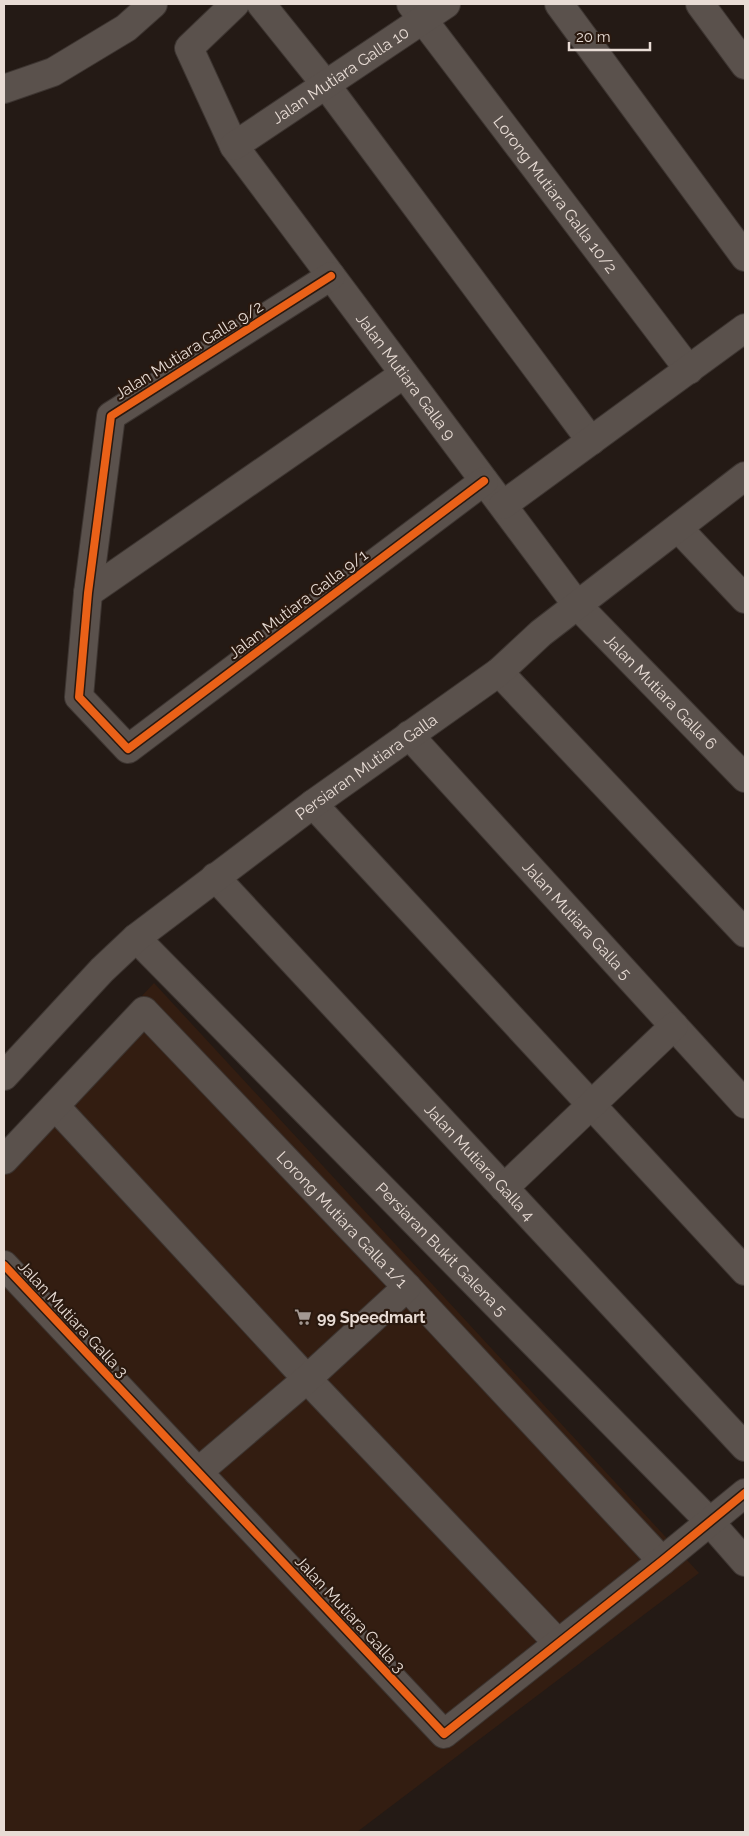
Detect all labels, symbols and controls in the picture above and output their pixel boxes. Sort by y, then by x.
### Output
scale bar [569,20,650,52]
street label: Jalan Mutiara Galla 10 [268,22,412,127]
text: 20 m [576,28,611,46]
street label: Lorong Mutiara Galla 10/2 [490,112,621,277]
street label: Jalan Mutiara Galla 9/2 [111,297,267,403]
street label: Jalan Mutiara Galla 9 [353,309,460,443]
street label: Jalan Mutiara Galla 9/1 [225,545,372,663]
street label: Jalan Mutiara Galla 6 [601,630,721,753]
street label: Persiaran Mutiara Galla [291,710,441,824]
street label: Jalan Mutiara Galla 5 [519,857,636,983]
street label: Jalan Mutiara Galla 4 [421,1099,539,1225]
street label: Lorong Mutiara Galla 1/1 [273,1147,412,1291]
street label: Persiaran Bukit Galena 5 [372,1178,511,1320]
street label: Jalan Mutiara Galla 3 [14,1257,132,1381]
supermarket icon: 99 Speedmart [293,1307,313,1327]
place label: 99 Speedmart [317,1308,426,1327]
street label: Jalan Mutiara Galla 3 [291,1552,409,1676]

